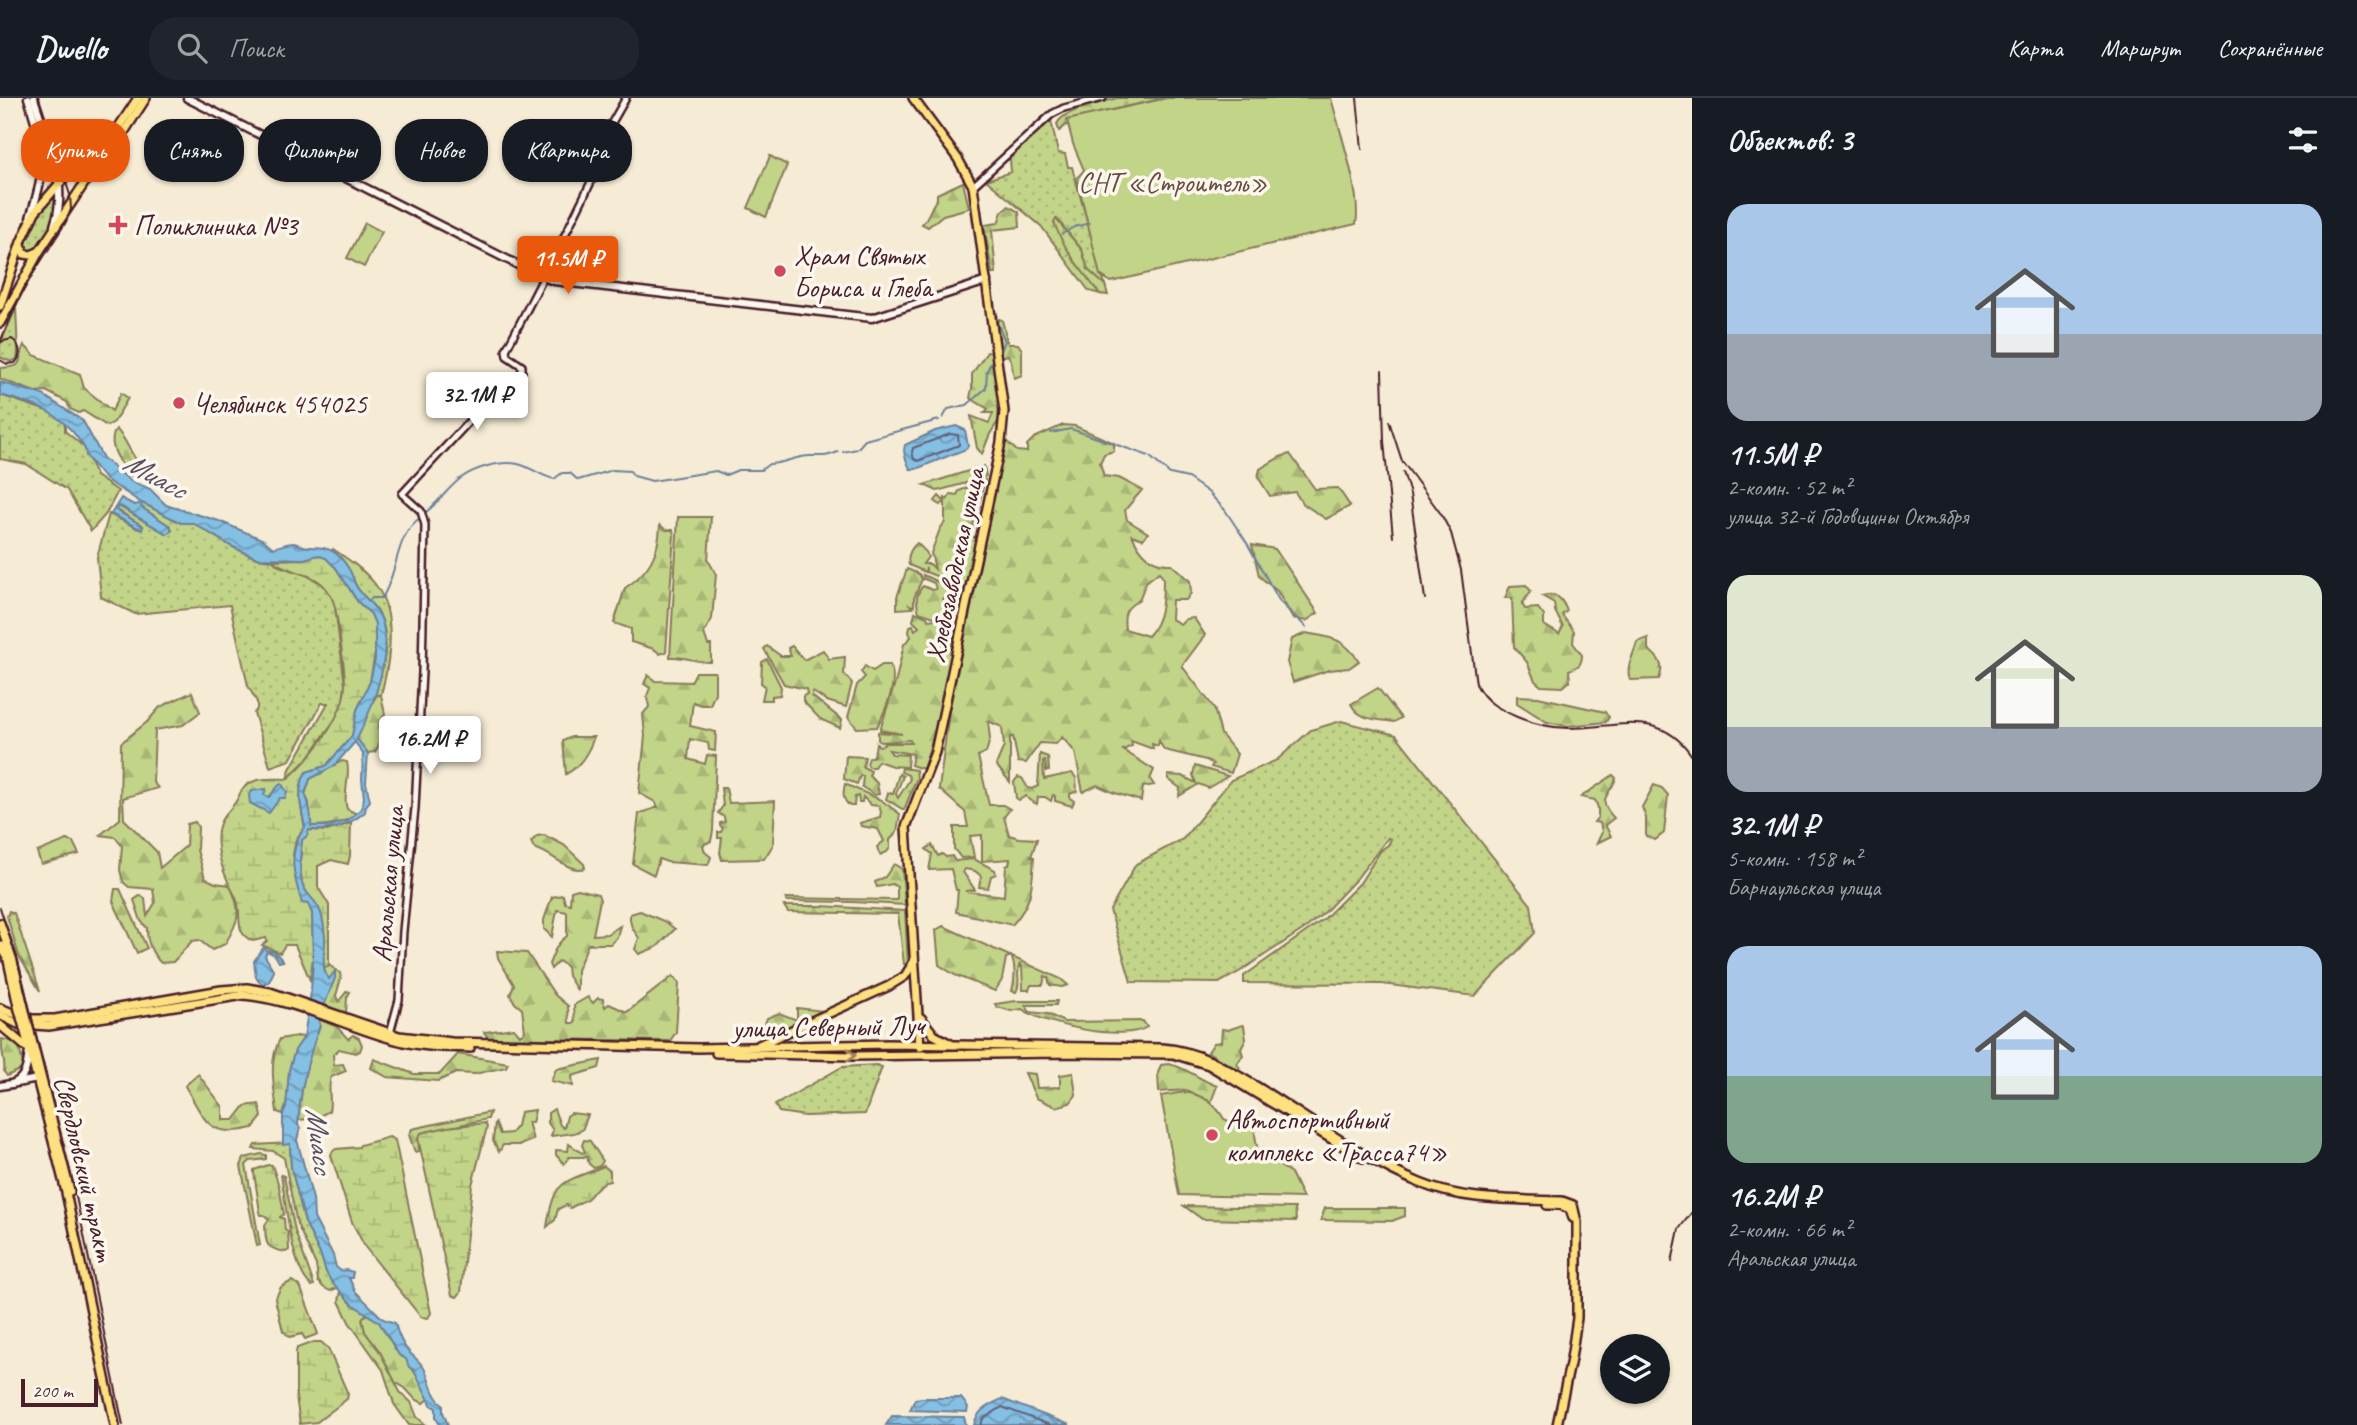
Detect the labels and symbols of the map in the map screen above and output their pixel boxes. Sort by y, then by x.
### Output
park label: СНТ «Строитель» [1078,165,1268,200]
place label: Поликлиника №3 [134,208,300,243]
marker: Поликлиника №3 [108,215,128,235]
pin: 11.5M ₽ [503,236,633,296]
place label: Храм Святых Бориса и Глеба [794,238,934,305]
marker: Храм Святых Бориса и Глеба [772,263,788,279]
pin: 32.1M ₽ [412,372,542,432]
place label: Челябинск 454025 [193,386,368,421]
marker: Челябинск 454025 [171,395,187,411]
water label: Миасс [117,442,196,509]
street label: Хлебозаводская улица [917,462,993,666]
pin: 16.2M ₽ [365,716,495,776]
street label: Аральская улица [363,802,412,963]
street label: улица Северный Луч [730,1007,927,1046]
one-way arrow [845,1048,856,1063]
street label: Свердловский тракт [46,1072,123,1265]
place label: Автоспортивный комплекс «Трасса74» [1226,1102,1447,1169]
water label: Миасс [297,1105,343,1178]
marker: Автоспортивный комплекс «Трасса74» [1204,1127,1220,1143]
scale bar [21,1376,98,1408]

